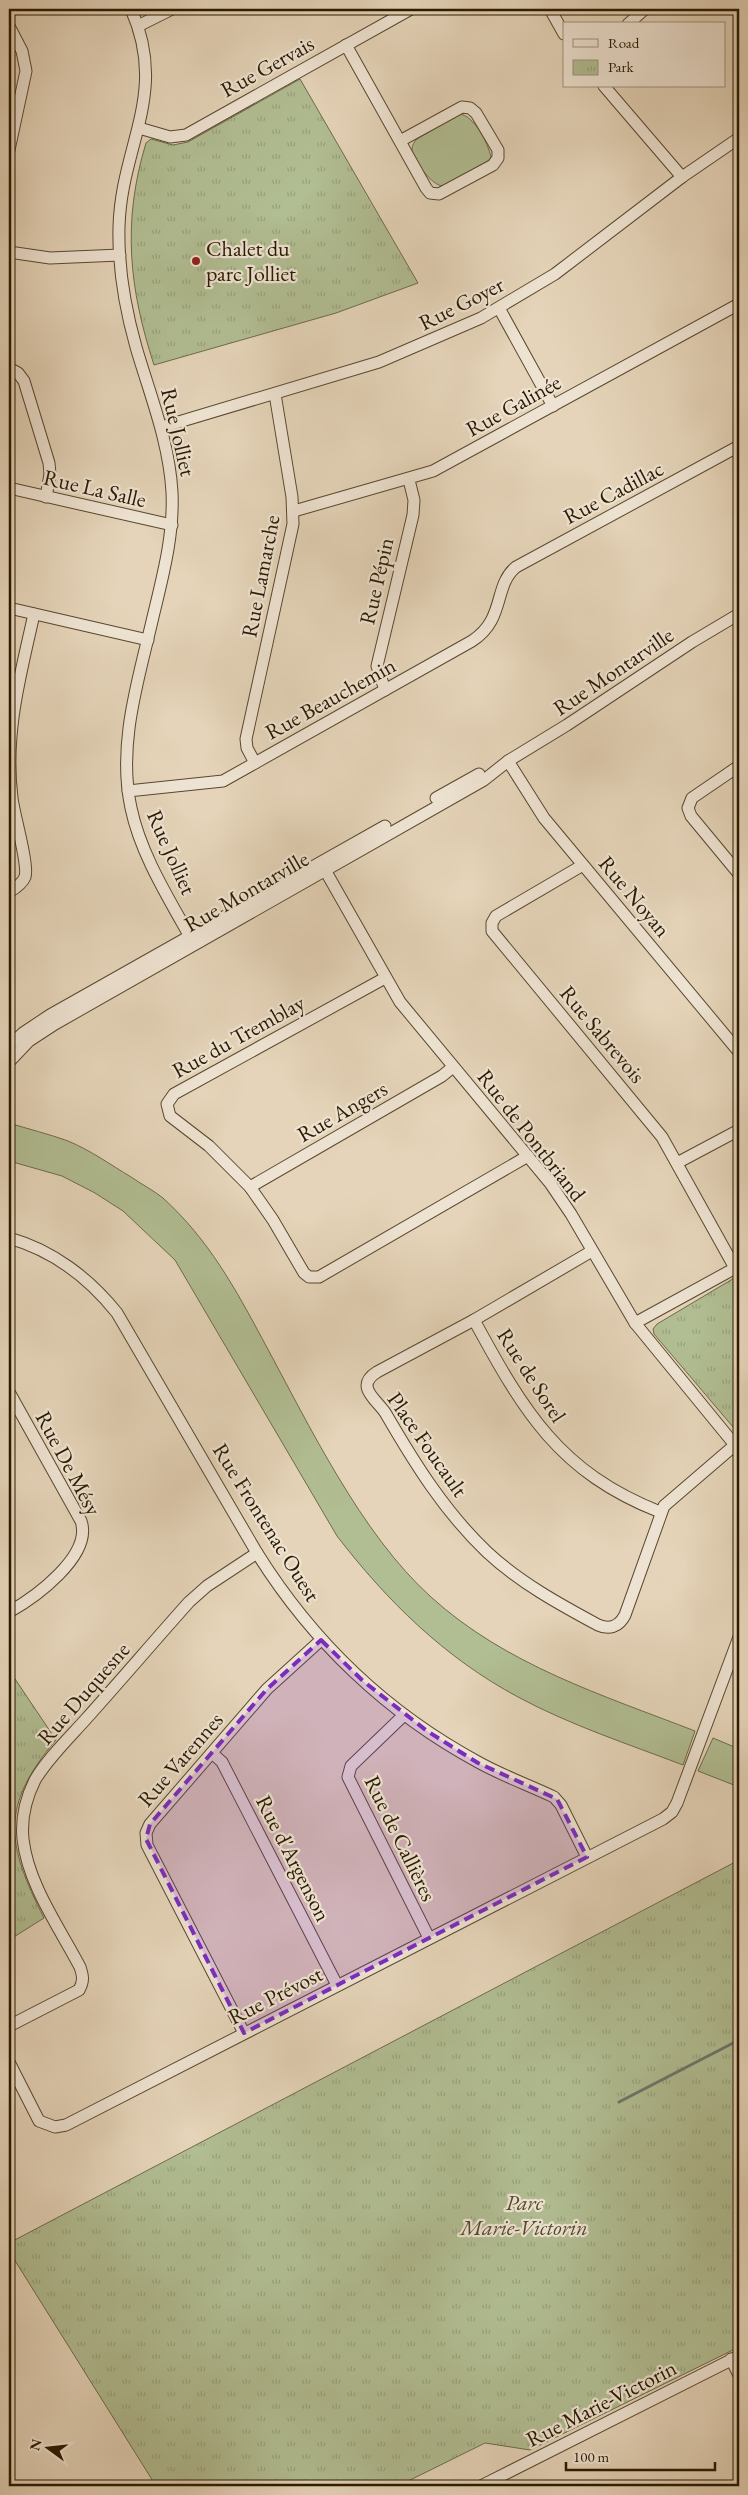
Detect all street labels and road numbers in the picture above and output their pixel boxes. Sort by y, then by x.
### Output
street label: Rue Gervais [215,29,319,104]
street label: Rue Goyer [414,269,509,337]
street label: Rue Galinée [461,367,566,443]
street label: Rue Jolliet [154,385,203,479]
street label: Rue Cadillac [558,454,668,531]
street label: Rue La Salle [41,463,149,514]
street label: Rue Lamarche [234,512,287,640]
street label: Rue Pépin [352,534,401,627]
street label: Rue Montarville [547,620,679,722]
street label: Rue Beauchemin [260,650,401,746]
street label: Rue Jolliet [140,805,203,899]
street label: Rue Montarville [179,844,314,939]
street label: Rue Noyan [592,850,677,943]
street label: Rue Sabrevois [553,979,652,1089]
street label: Rue du Tremblay [167,988,310,1085]
street label: Rue de Pontbriand [471,1063,593,1208]
street label: Rue Angers [292,1074,393,1149]
street label: Rue de Sorel [490,1323,573,1428]
street label: Place Foucault [381,1386,474,1503]
street label: Rue De Mésy [29,1406,108,1521]
street label: Rue Frontenac Ouest [206,1438,327,1607]
street label: Rue Duquesne [31,1635,136,1751]
street label: Rue Varennes [131,1706,230,1813]
street label: Rue de Callières [358,1771,443,1906]
street label: Rue d'Argenson [249,1790,338,1927]
street label: Rue Prévost [223,1959,327,2032]
street label: Rue Marie-Victorin [521,2353,682,2454]

